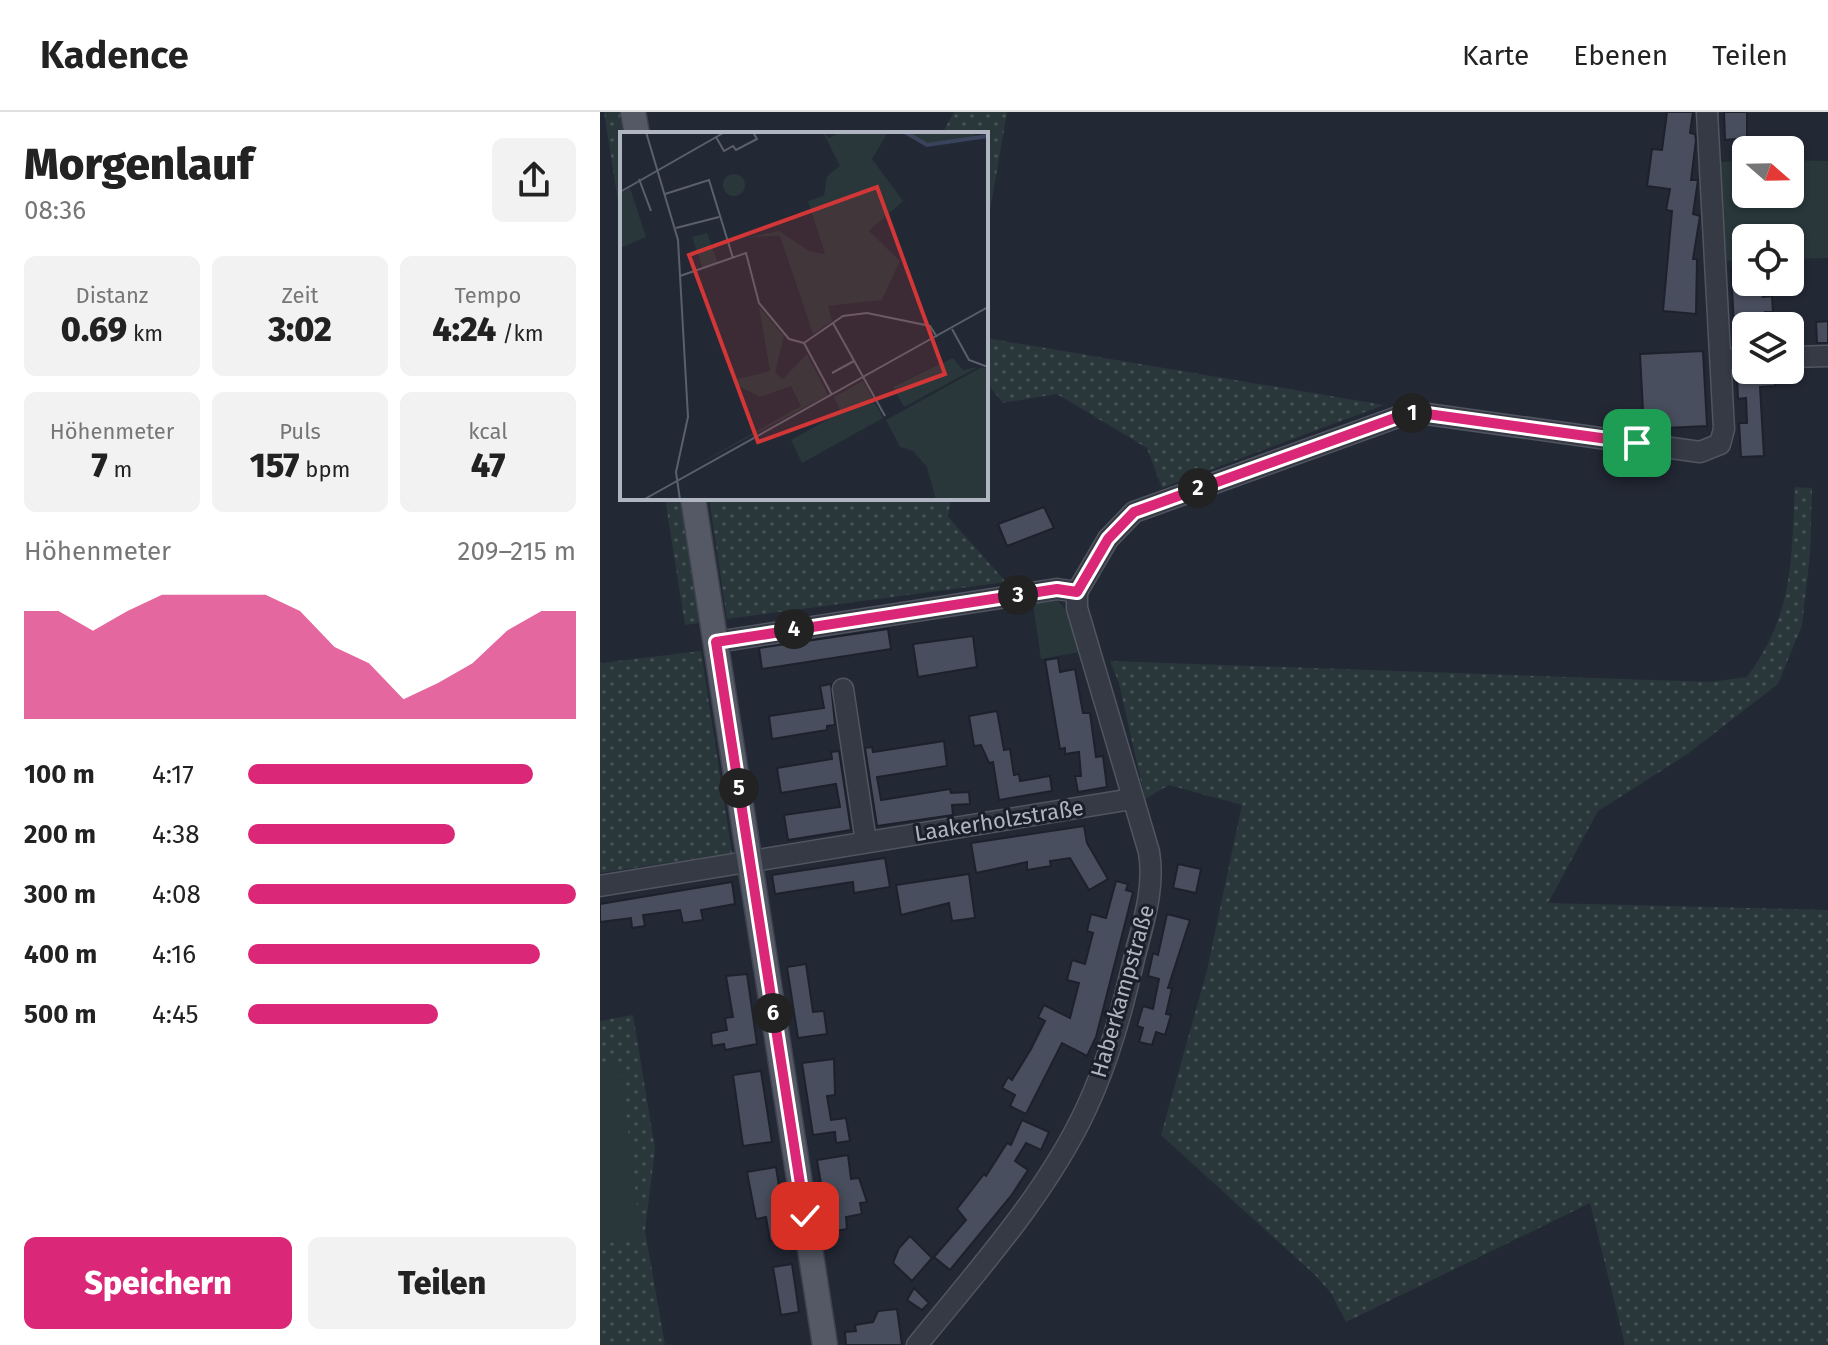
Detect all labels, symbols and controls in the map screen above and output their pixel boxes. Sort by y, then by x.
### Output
text: Kadence [40,32,189,78]
text: Karte [1462,39,1529,72]
text: Ebenen [1573,39,1668,72]
text: Teilen [1712,39,1788,72]
inset map [620,132,988,500]
north arrow [1732,136,1804,208]
map controls [1732,136,1804,384]
text: Morgenlauf [24,138,253,191]
button: share [492,138,576,222]
text: 08:36 [24,195,86,226]
button: locate [1732,224,1804,296]
text: Distanz [76,282,148,309]
text: Zeit [281,282,319,309]
text: Tempo [455,282,521,309]
text: 0.69 [61,309,127,350]
text: 3:02 [268,309,332,350]
text: 4:24 [432,309,496,350]
button: layers [1732,312,1804,384]
text: km [127,320,163,347]
text: /km [496,320,544,347]
pin: 1 [1392,393,1432,433]
text: 1 [1407,399,1417,426]
pin [1603,409,1671,477]
text: Höhenmeter [50,418,174,445]
text: Puls [279,418,321,445]
text: kcal [468,418,508,445]
icon: arrive [1615,421,1659,465]
text: 7 [92,445,108,486]
text: 157 [250,445,299,486]
text: 47 [471,445,505,486]
text: m [108,456,132,483]
text: bpm [299,456,350,483]
pin: 2 [1178,468,1218,508]
text: 2 [1192,474,1204,501]
text: Höhenmeter [24,536,171,567]
text: 209–215 m [458,536,576,567]
pin: 3 [998,575,1038,615]
text: 3 [1012,581,1024,608]
pin: 4 [774,609,814,649]
text: 4 [788,615,800,642]
text: 100 m [24,759,95,790]
text: 4:17 [152,759,194,790]
pin: 5 [719,768,759,808]
text: 5 [733,774,745,801]
street label: Laakerholzstraße [913,794,1086,847]
text: 200 m [24,819,96,850]
text: 4:38 [152,819,200,850]
text: 300 m [24,879,96,910]
text: 4:08 [152,879,201,910]
street label: Haberkampstraße [1085,902,1160,1081]
text: 400 m [24,939,97,970]
text: 4:16 [152,939,196,970]
pin: 6 [753,993,793,1033]
text: 500 m [24,999,97,1030]
text: 4:45 [152,999,199,1030]
text: 6 [767,999,779,1026]
pin [771,1182,839,1250]
icon: check [783,1194,827,1238]
button: Speichern [24,1237,292,1329]
button: Teilen [308,1237,576,1329]

